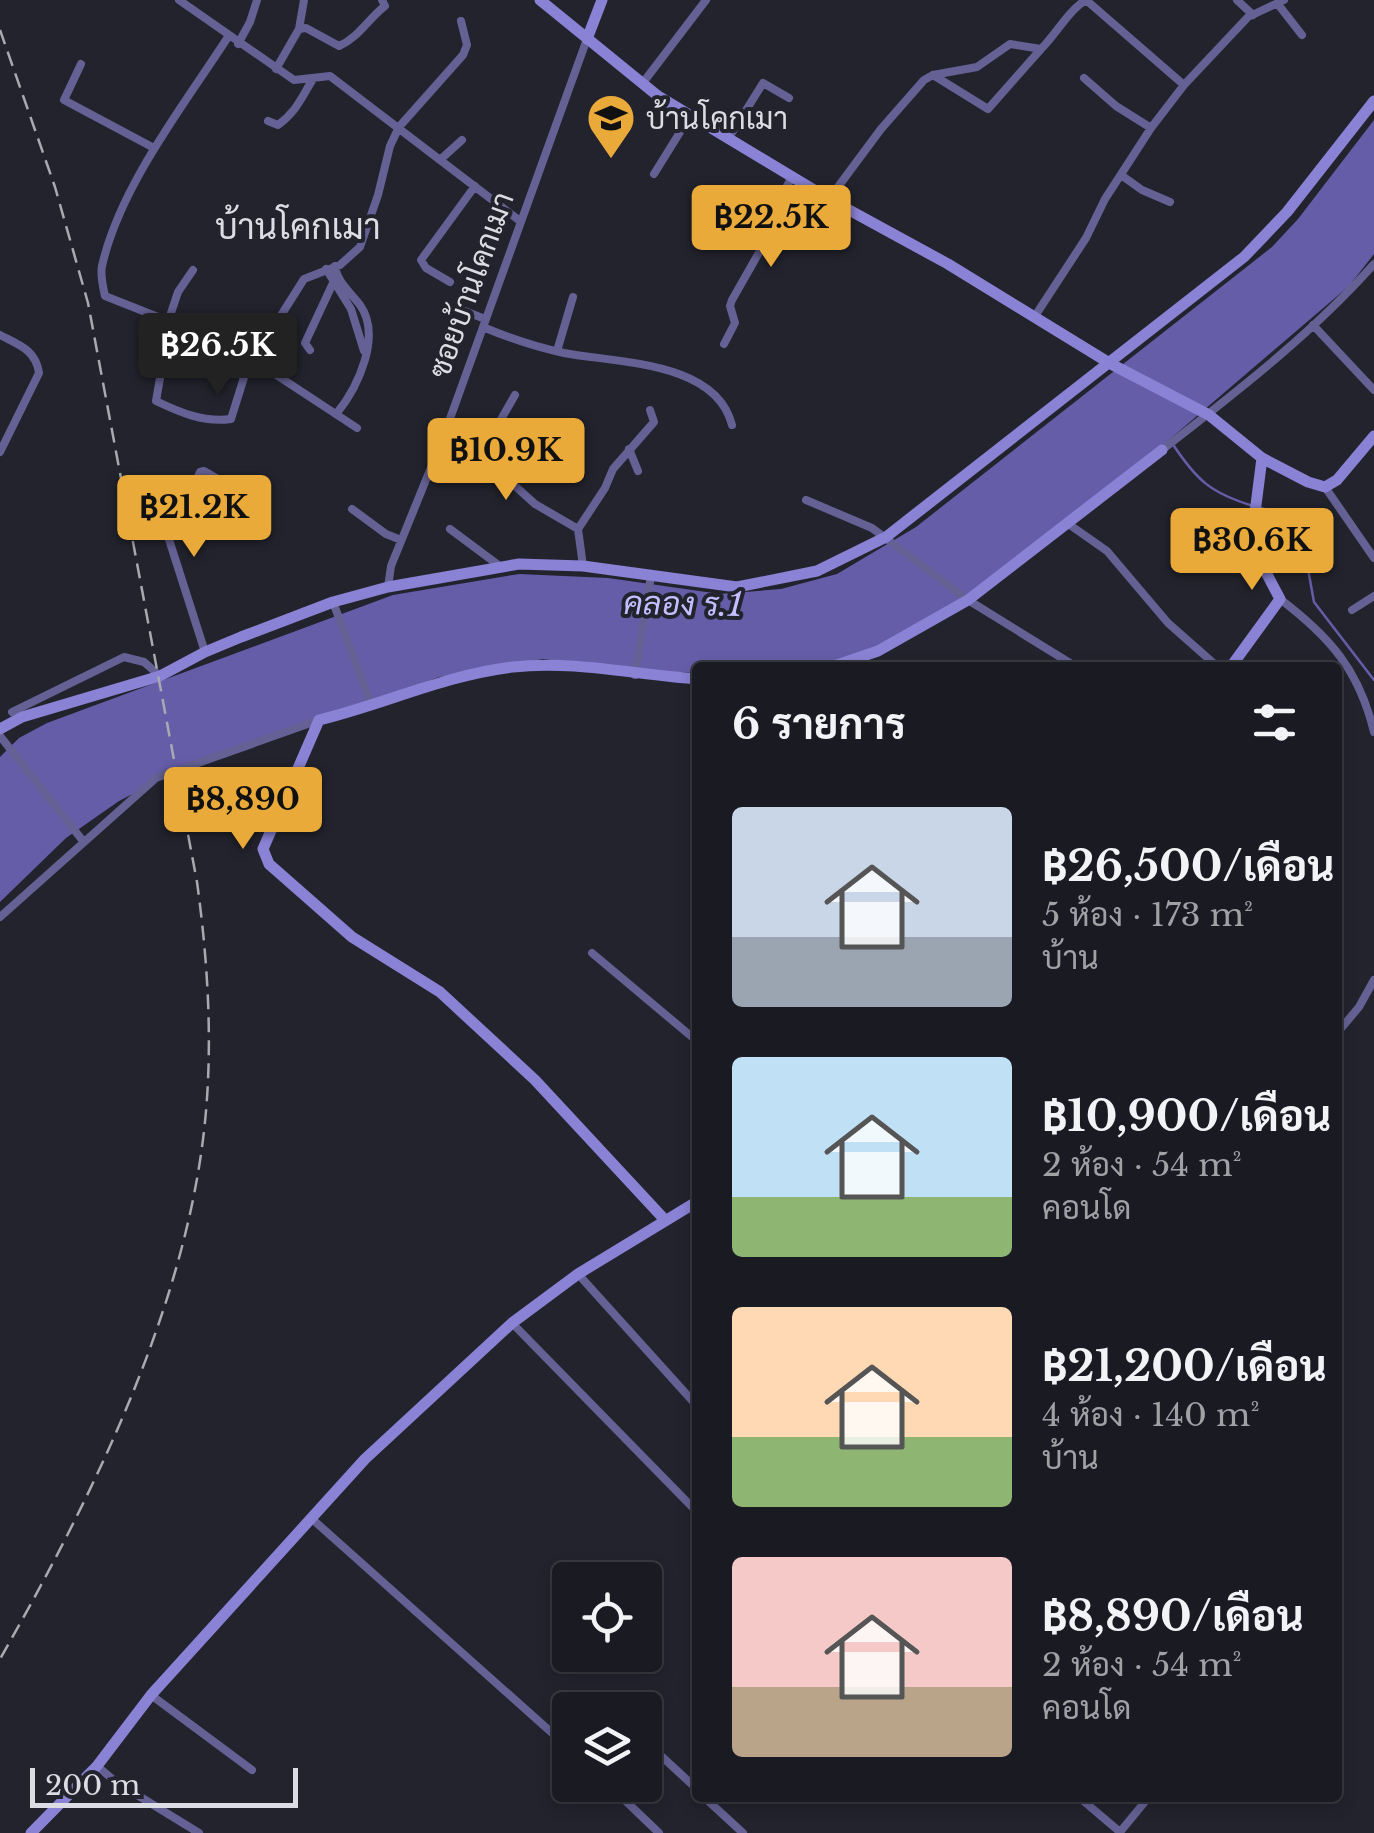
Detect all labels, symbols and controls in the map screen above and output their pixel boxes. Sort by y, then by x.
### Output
school or university icon: บ้านโคกเมา [585,92,637,160]
place label: บ้านโคกเมา [646,98,788,137]
pin: ฿22.5K [690,185,852,270]
street label: ซอยบ้านโคกเมา [418,186,522,383]
text: ฿22.5K [714,197,828,237]
district label: บ้านโคกเมา [215,204,381,248]
pin: ฿26.5K [137,313,299,398]
text: ฿26.5K [160,325,276,365]
pin: ฿10.9K [425,418,587,503]
text: ฿10.9K [450,430,562,470]
pin: ฿21.2K [113,475,275,560]
text: ฿21.2K [139,487,249,527]
pin: ฿30.6K [1171,508,1333,593]
text: ฿30.6K [1193,520,1311,560]
water label: คลอง ร.1 [623,583,743,625]
icon: filters [1247,695,1302,750]
text: 6 รายการ [732,698,906,750]
pin: ฿8,890 [162,767,324,852]
text: ฿8,890 [186,779,300,819]
text: ฿26,500/เดือน [1042,840,1334,892]
icon: home [812,847,932,967]
text: 5 ห้อง · 173 m² [1042,895,1253,935]
text: บ้าน [1042,938,1099,978]
text: ฿10,900/เดือน [1042,1090,1331,1142]
icon: home [812,1097,932,1217]
text: 2 ห้อง · 54 m² [1042,1145,1242,1185]
text: คอนโด [1042,1188,1132,1228]
text: ฿21,200/เดือน [1042,1340,1327,1392]
icon: home [812,1347,932,1467]
text: 4 ห้อง · 140 m² [1042,1395,1260,1435]
text: บ้าน [1042,1438,1099,1478]
map controls [552,1562,662,1802]
button: locate [552,1562,662,1672]
text: ฿8,890/เดือน [1042,1590,1304,1642]
icon: home [812,1597,932,1717]
text: 2 ห้อง · 54 m² [1042,1645,1242,1685]
text: คอนโด [1042,1688,1132,1728]
button: layers [552,1692,662,1802]
scale bar [30,1763,298,1808]
text: 200 m [45,1768,140,1803]

